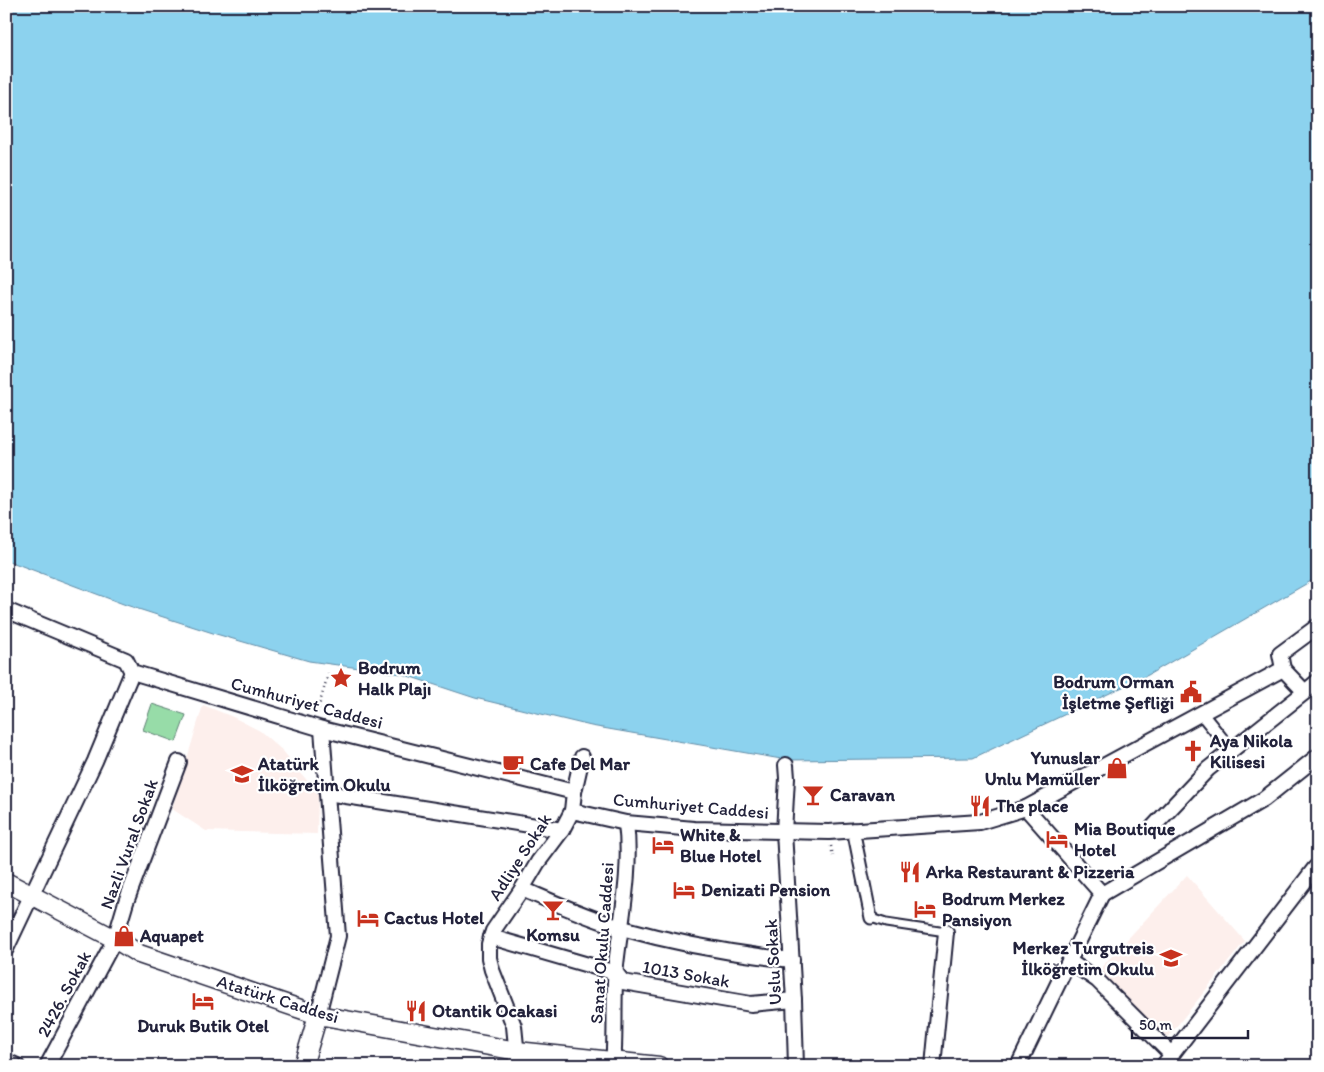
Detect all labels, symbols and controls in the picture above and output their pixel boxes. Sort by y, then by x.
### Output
place label: Bodrum Halk Plajı [358,657,431,700]
place icon: Bodrum Halk Plajı [328,665,354,691]
place label: Bodrum Orman İşletme Şefliği [1053,671,1175,714]
street label: Cumhuriyet Caddesi [229,672,385,734]
public building icon: Bodrum Orman İşletme Şefliği [1178,679,1204,705]
place label: Aya Nikola Kilisesi [1209,730,1293,773]
church icon: Aya Nikola Kilisesi [1180,738,1206,764]
place label: Yunuslar Unlu Mamüller [985,747,1101,790]
cafe icon: Cafe Del Mar [500,751,526,777]
place label: Atatürk İlköğretim Okulu [257,753,391,796]
place label: Cafe Del Mar [530,753,631,775]
shop icon: Yunuslar Unlu Mamüller [1104,755,1130,781]
school or university icon: Atatürk İlköğretim Okulu [229,761,255,787]
street label: Nazli Vural Sokak [95,775,163,912]
bar icon: Caravan [800,782,826,808]
place label: Caravan [830,784,896,806]
street label: Cumhuriyet Caddesi [612,788,770,824]
restaurant icon: The place [967,793,993,819]
place label: The place [995,795,1069,817]
street label: Adliye Sokak [484,809,556,905]
place label: Mia Boutique Hotel [1074,818,1176,861]
place label: White & Blue Hotel [680,824,762,867]
hotel icon: Mia Boutique Hotel [1044,826,1070,852]
hotel icon: White & Blue Hotel [650,832,676,858]
restaurant icon: Arka Restaurant & Pizzeria [897,859,923,885]
street label: Sanat Okulu Caddesi [585,861,619,1025]
place label: Arka Restaurant & Pizzeria [925,861,1135,883]
hotel icon: Denizati Pension [671,877,697,903]
place label: Denizati Pension [701,879,831,901]
place label: Bodrum Merkez Pansiyon [942,888,1065,931]
hotel icon: Bodrum Merkez Pansiyon [912,896,938,922]
bar icon: Komsu [540,897,566,923]
hotel icon: Cactus Hotel [355,905,381,931]
place label: Cactus Hotel [384,907,485,929]
street label: Uslu Sokak [760,918,786,1006]
shop icon: Aquapet [111,923,137,949]
place label: Komsu [526,924,580,946]
place label: Aquapet [139,925,204,947]
place label: Merkez Turgutreis İlköğretim Okulu [1013,937,1154,980]
school or university icon: Merkez Turgutreis İlköğretim Okulu [1158,945,1184,971]
street label: 2426. Sokak [32,947,96,1041]
street label: 1013 Sokak [641,955,731,993]
street label: Atatürk Caddesi [214,970,342,1028]
hotel icon: Duruk Butik Otel [190,988,216,1014]
restaurant icon: Otantik Ocakasi [403,998,429,1024]
place label: Otantik Ocakasi [432,1000,557,1022]
scale bar [1132,1007,1248,1039]
place label: Duruk Butik Otel [137,1015,270,1037]
text: 50 m [1139,1016,1172,1034]

